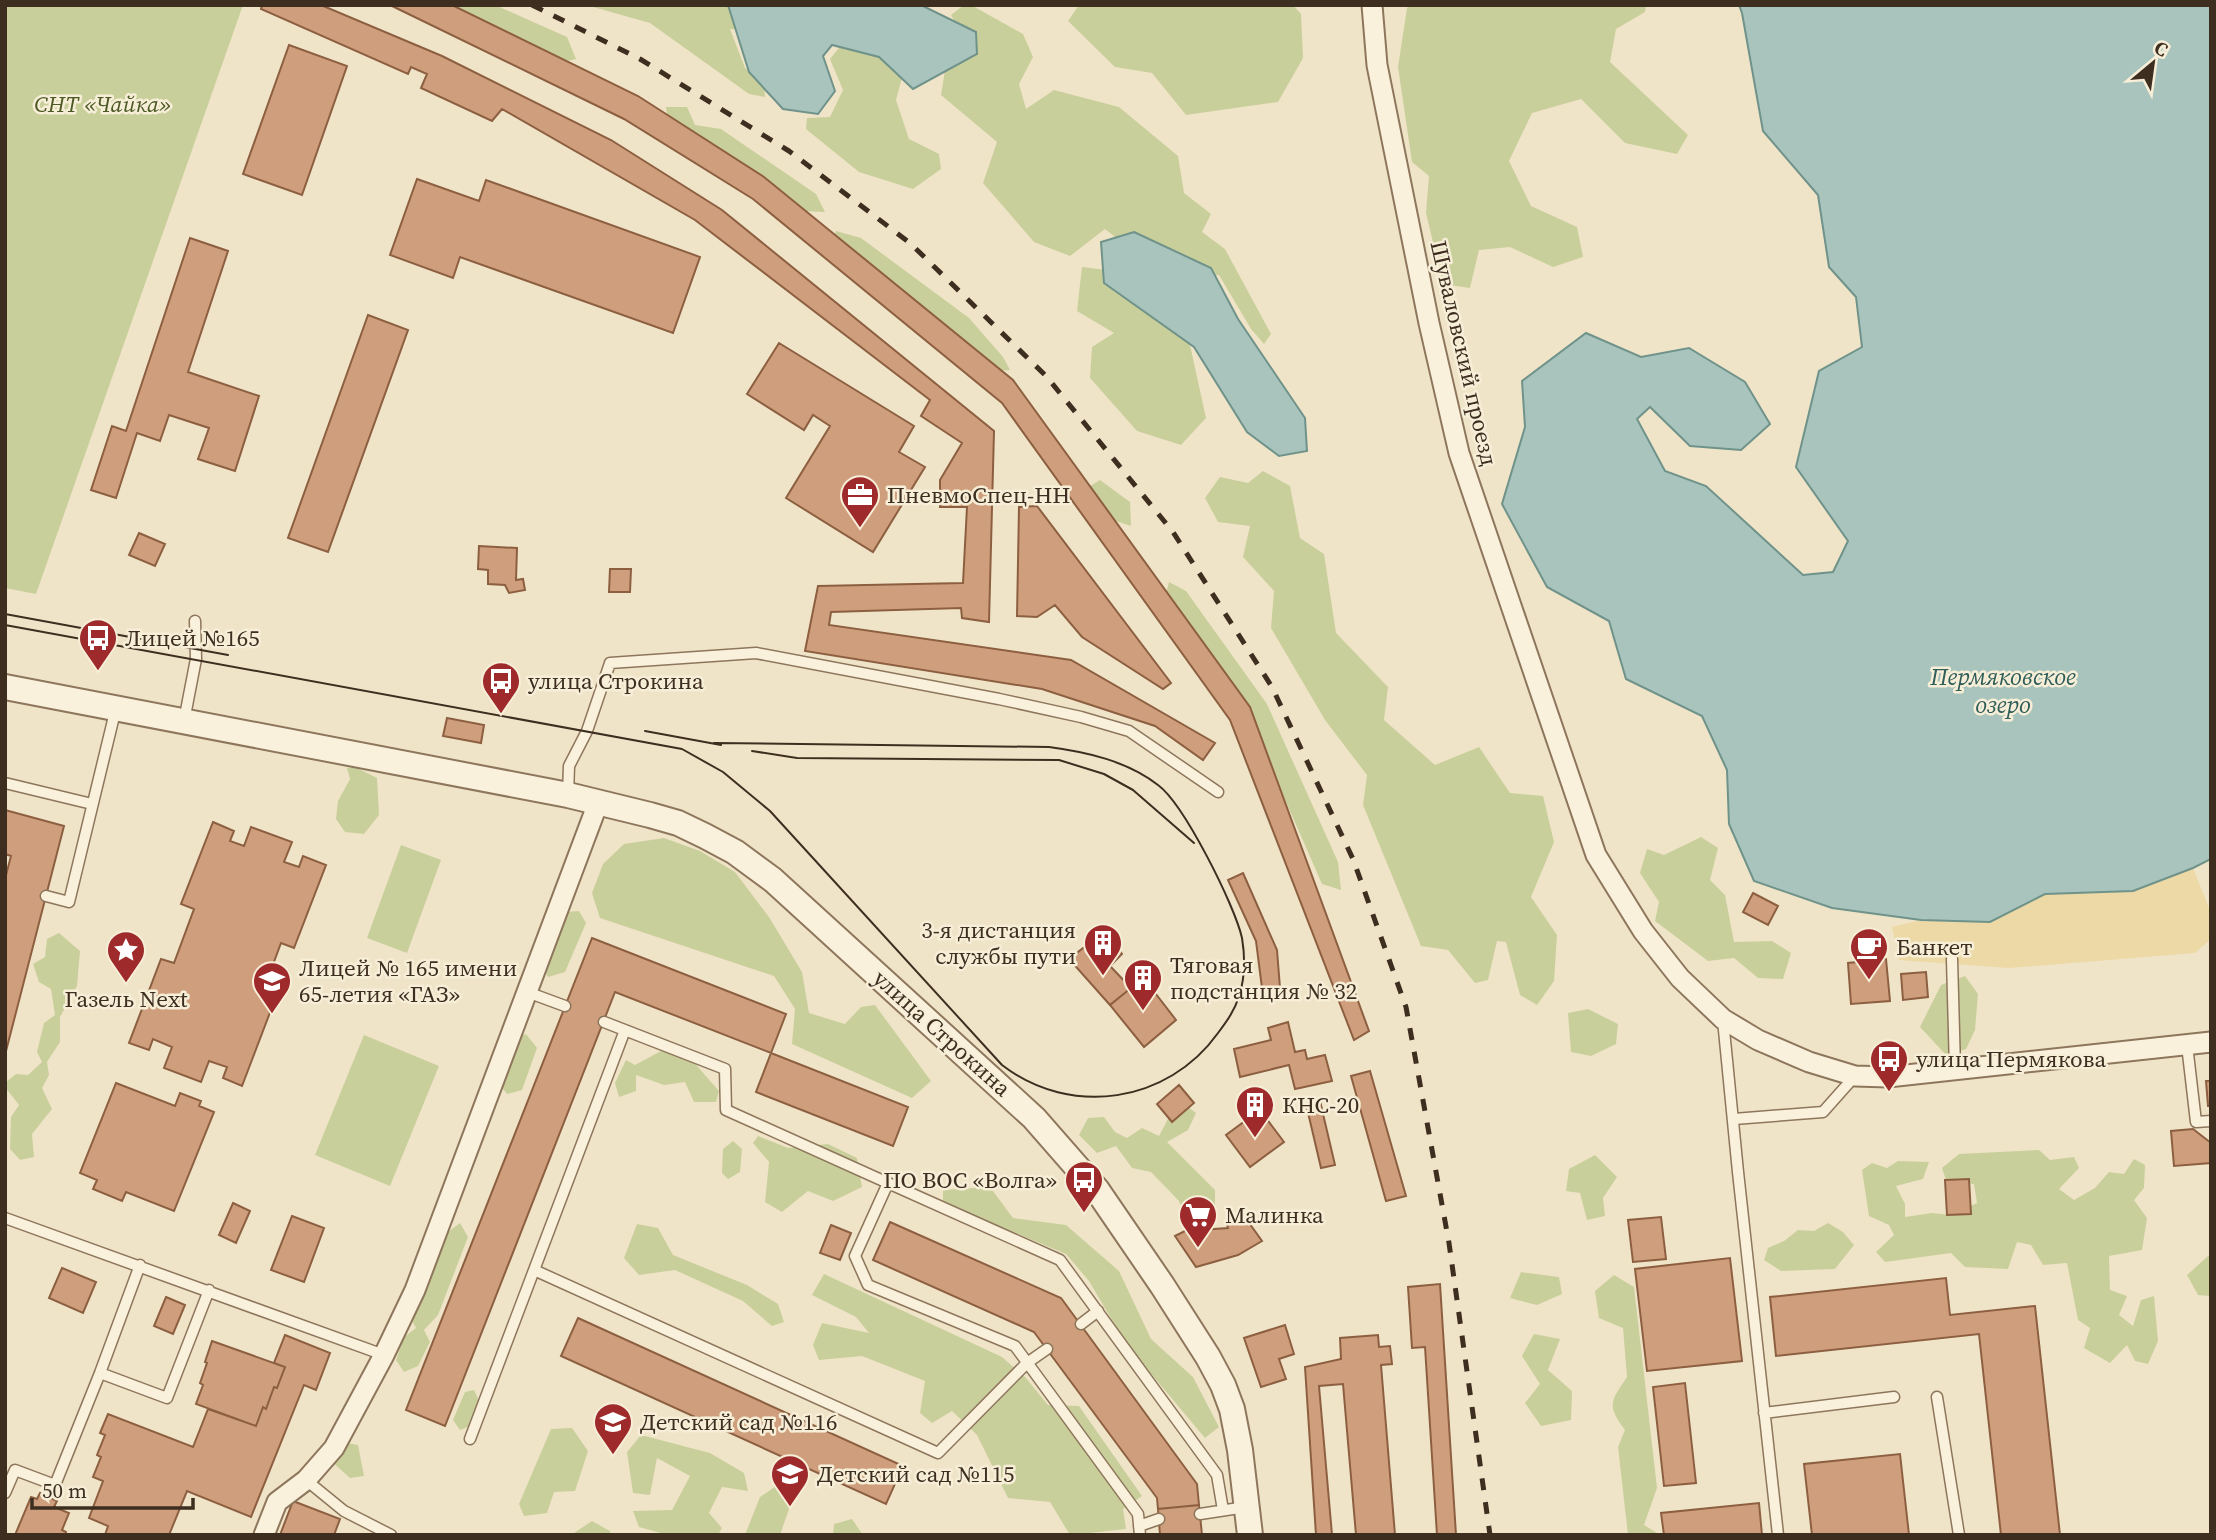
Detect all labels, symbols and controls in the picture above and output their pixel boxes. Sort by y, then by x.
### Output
north arrow [2118,28,2188,98]
text: С [2150,34,2173,62]
park label: СНТ «Чайка» [34,88,172,120]
street label: Шуваловский проезд [1423,237,1505,469]
office icon: ПневмоСпец-НН [839,474,881,529]
place label: ПневмоСпец-НН [887,479,1070,511]
bus stop icon: Лицей №165 [77,617,119,672]
place label: Лицей №165 [125,622,260,654]
bus stop icon: улица Строкина [480,660,522,715]
water label: Пермяковское озеро [1929,660,2076,721]
place label: улица Строкина [528,665,704,697]
place label: 3-я дистанция службы пути [921,914,1076,972]
building icon: 3-я дистанция службы пути [1082,922,1124,977]
cafe icon: Банкет [1848,926,1890,981]
place icon: Газель Next [105,929,147,984]
place label: Банкет [1896,931,1973,963]
place label: Тяговая подстанция № 32 [1170,949,1357,1007]
place label: Лицей № 165 имени 65-летия «ГАЗ» [299,952,517,1010]
building icon: Тяговая подстанция № 32 [1122,957,1164,1012]
school or university icon: Лицей № 165 имени 65-летия «ГАЗ» [251,960,293,1015]
street label: улица Строкина [866,962,1018,1104]
place label: Газель Next [65,983,188,1015]
bus stop icon: улица Пермякова [1868,1038,1910,1093]
place label: улица Пермякова [1916,1043,2106,1075]
building icon: КНС-20 [1234,1084,1276,1139]
place label: КНС-20 [1282,1089,1359,1121]
bus stop icon: ПО ВОС «Волга» [1063,1159,1105,1214]
place label: ПО ВОС «Волга» [883,1164,1057,1196]
supermarket icon: Малинка [1177,1194,1219,1249]
place label: Малинка [1225,1199,1324,1231]
school or university icon: Детский сад №116 [592,1401,634,1456]
place label: Детский сад №116 [640,1406,838,1438]
school or university icon: Детский сад №115 [769,1453,811,1508]
place label: Детский сад №115 [817,1458,1015,1490]
scale bar [32,1466,192,1510]
text: 50 m [42,1476,87,1505]

